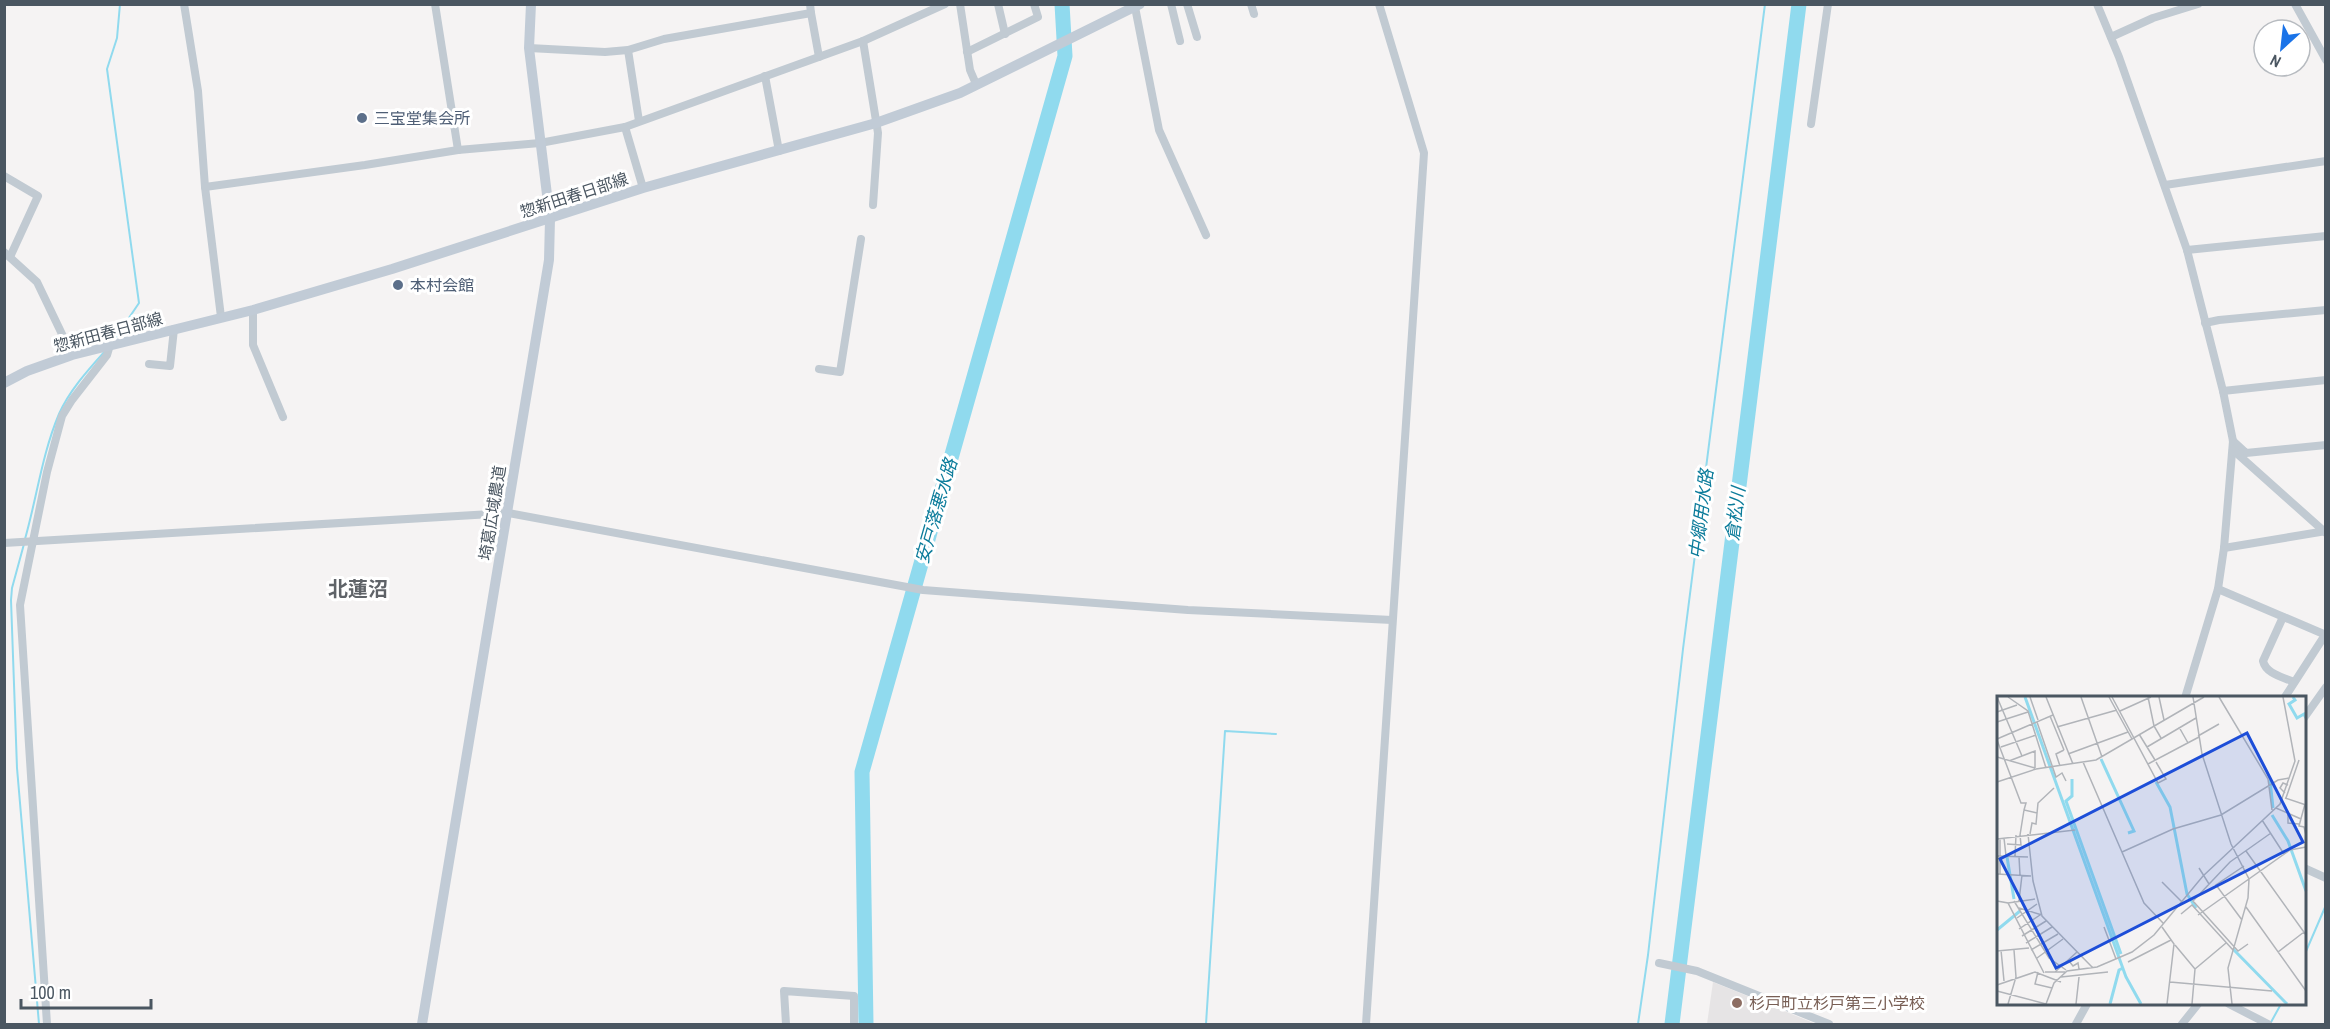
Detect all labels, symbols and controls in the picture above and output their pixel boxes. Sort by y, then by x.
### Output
north arrow [2252,18,2312,78]
text: N [2266,49,2284,73]
place label: 三宝堂集会所 [374,107,470,129]
marker: 三宝堂集会所 [355,111,369,125]
street label: 惣新田春日部線 [517,167,631,223]
place label: 本村会館 [410,274,474,296]
marker: 本村会館 [391,278,405,292]
street label: 惣新田春日部線 [51,307,165,357]
water label: 安戸落悪水路 [909,454,963,566]
street label: 埼葛広域農道 [474,464,510,562]
water label: 中郷用水路 [1683,466,1719,560]
water label: 倉松川 [1719,484,1751,542]
district label: 北蓮沼 [328,575,388,602]
inset map [1997,696,2306,1005]
scale bar [21,972,152,1010]
text: 100 m [30,980,71,1005]
place label: 杉戸町立杉戸第三小学校 [1749,992,1925,1014]
marker: 杉戸町立杉戸第三小学校 [1730,996,1744,1010]

